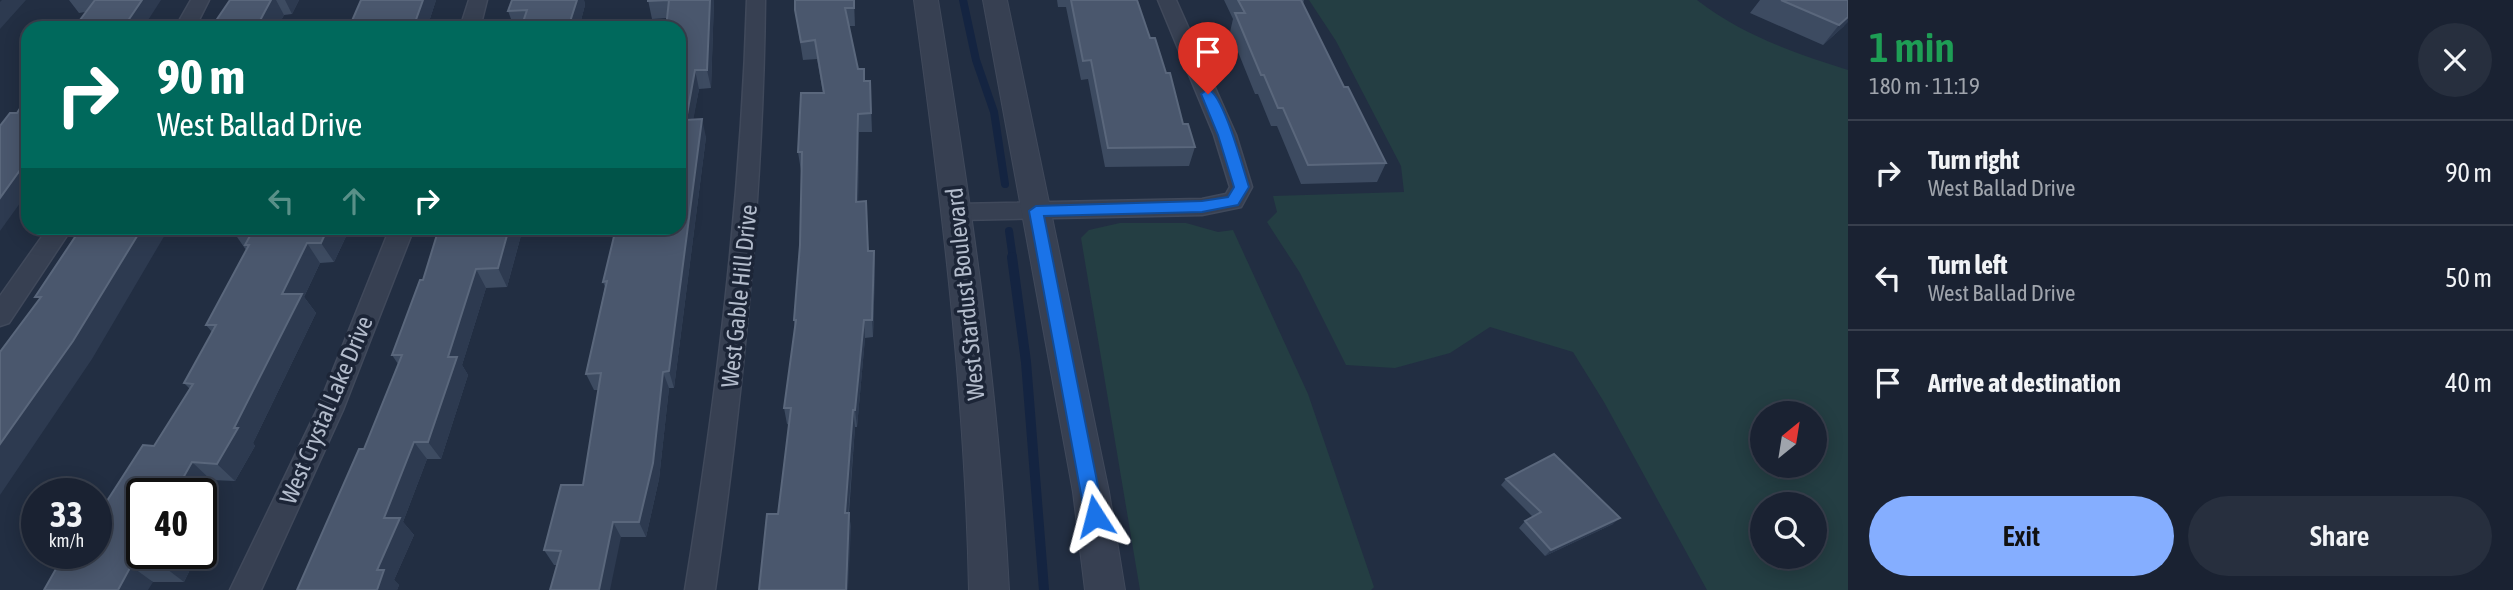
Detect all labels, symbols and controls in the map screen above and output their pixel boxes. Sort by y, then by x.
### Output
pin [1178,22,1238,94]
text: 1 min [1869,23,1955,71]
button: close [2418,23,2492,97]
icon: arrive [1189,33,1227,71]
text: 90 m [157,48,245,104]
icon: right [42,49,133,140]
text: 180 m · 11:19 [1869,73,1980,99]
text: West Ballad Drive [157,106,362,143]
text: Turn right [1928,145,2019,175]
icon: right [1869,154,1907,192]
text: 90 m [2445,158,2492,188]
text: West Ballad Drive [1928,175,2076,201]
icon: left [262,182,300,220]
icon: ahead [335,182,373,220]
icon: right [408,182,446,220]
street label: West Stardust Boulevard [940,186,990,402]
street label: West Gable Hill Drive [716,203,762,389]
text: Turn left [1928,250,2008,280]
icon: left [1869,259,1907,297]
text: 50 m [2445,263,2492,293]
text: West Ballad Drive [1928,280,2076,306]
street label: West Crystal Lake Drive [274,312,378,508]
icon: arrive [1869,364,1907,402]
text: Arrive at destination [1928,368,2121,398]
text: 40 m [2445,368,2492,398]
north arrow [1750,401,1827,478]
map controls [1750,401,1827,569]
speed limit sign: 40 [126,478,217,569]
position arrow [1058,479,1132,553]
button: search [1750,492,1827,569]
text: 33 [50,494,83,534]
button: Exit [1869,496,2174,576]
button: Share [2188,496,2492,576]
text: km/h [49,530,84,551]

